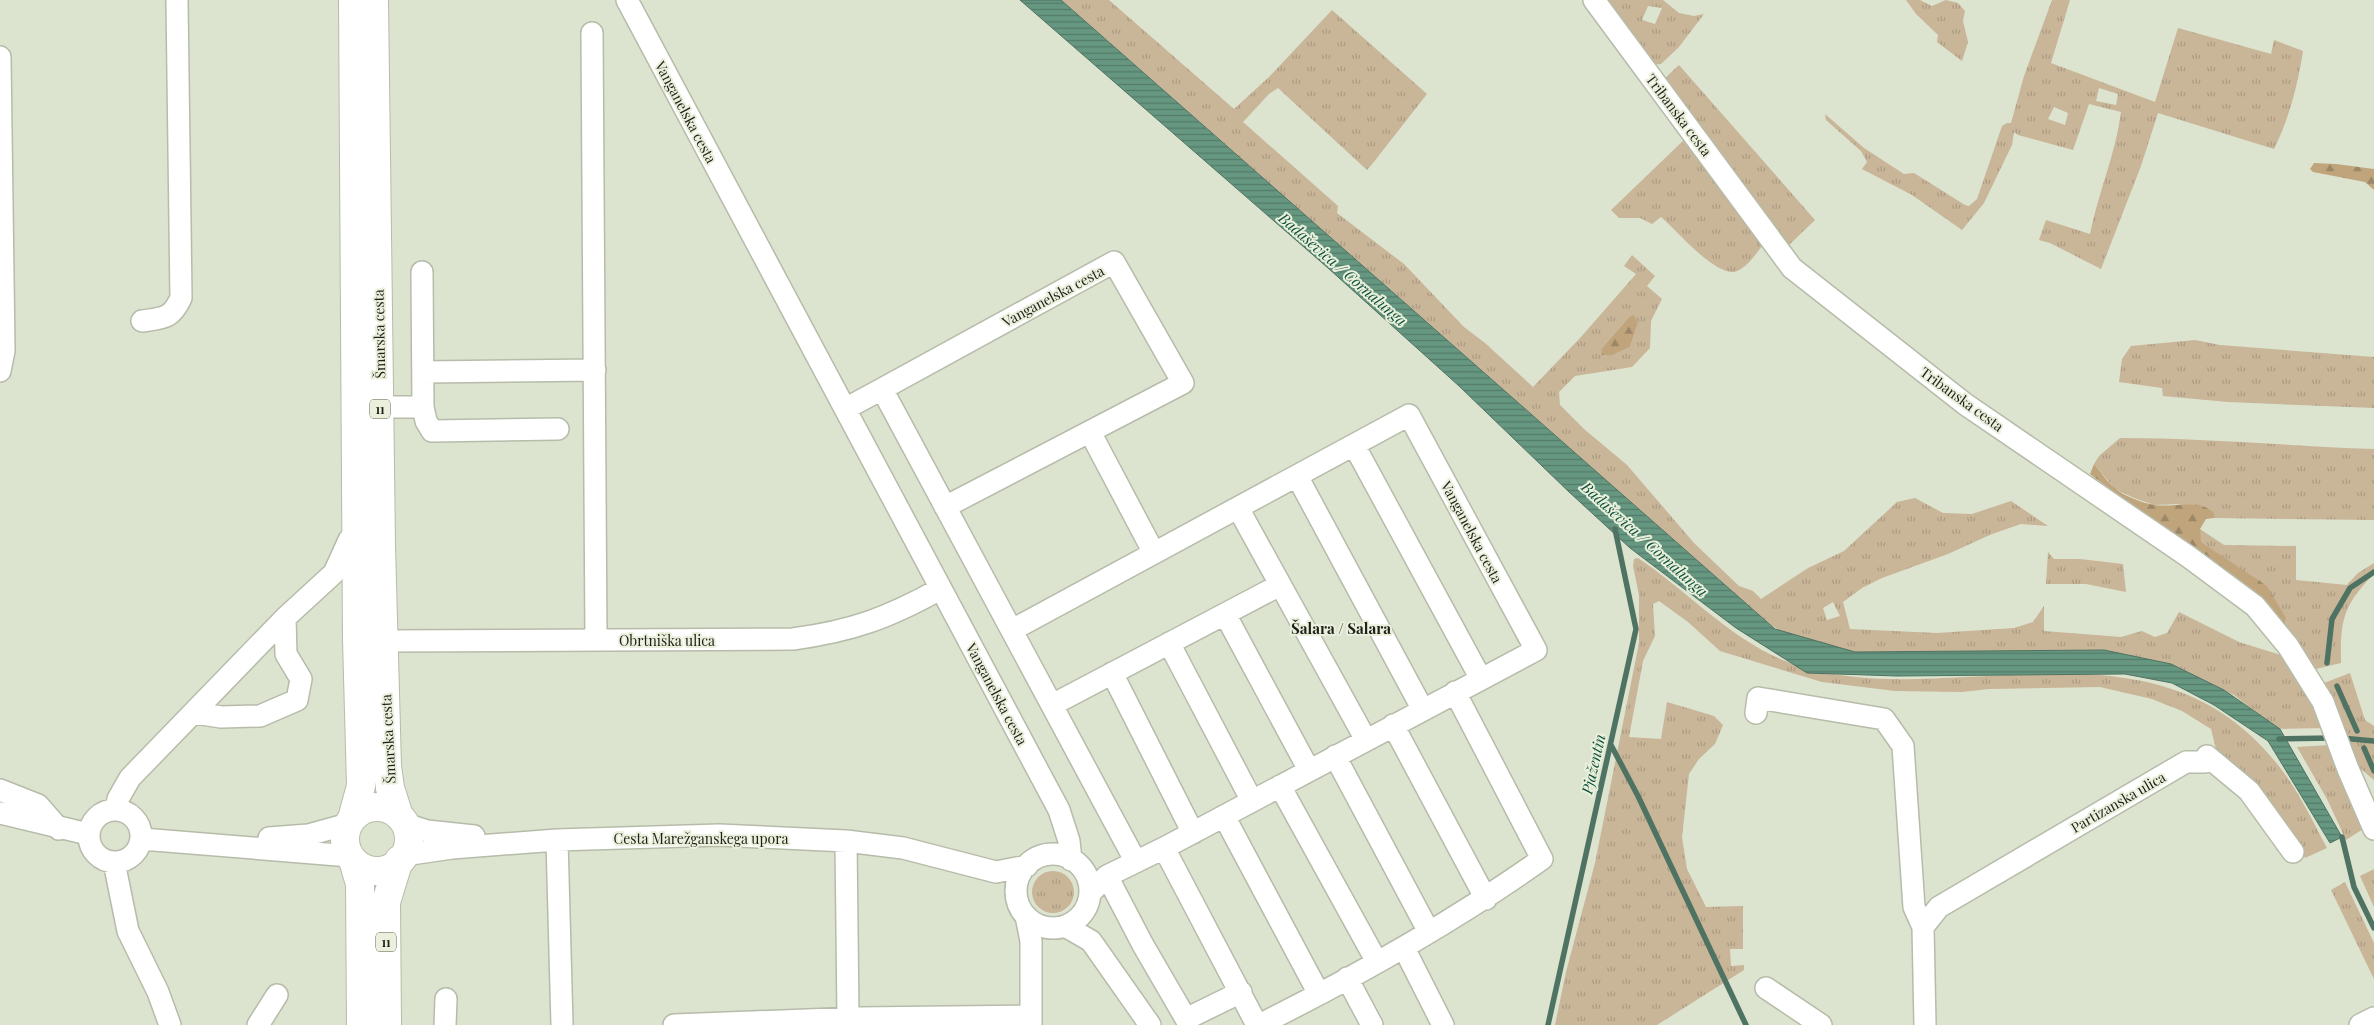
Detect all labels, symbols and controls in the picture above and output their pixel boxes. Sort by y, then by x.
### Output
street label: Vanganelska cesta [651,57,721,166]
street label: Tribanska cesta [1642,70,1716,160]
water label: Badaševica / Cornalunga [1274,207,1411,330]
street label: Vanganelska cesta [998,261,1107,331]
street label: Šmarska cesta [369,289,389,379]
street label: Tribanska cesta [1917,362,2007,436]
road number: 11 [370,399,390,418]
water label: Badaševica / Cornalunga [1577,476,1712,601]
street label: Vanganelska cesta [1437,477,1507,586]
district label: Šalara / Salara [1291,618,1391,638]
street label: Obrtniška ulica [619,631,715,650]
street label: Vanganelska cesta [962,639,1032,748]
street label: Šmarska cesta [376,694,400,784]
water label: Pjažentin [1576,732,1610,797]
street label: Partizanska ulica [2067,767,2169,837]
street label: Cesta Marežganskega upora [614,829,788,848]
road number: 11 [376,932,396,952]

